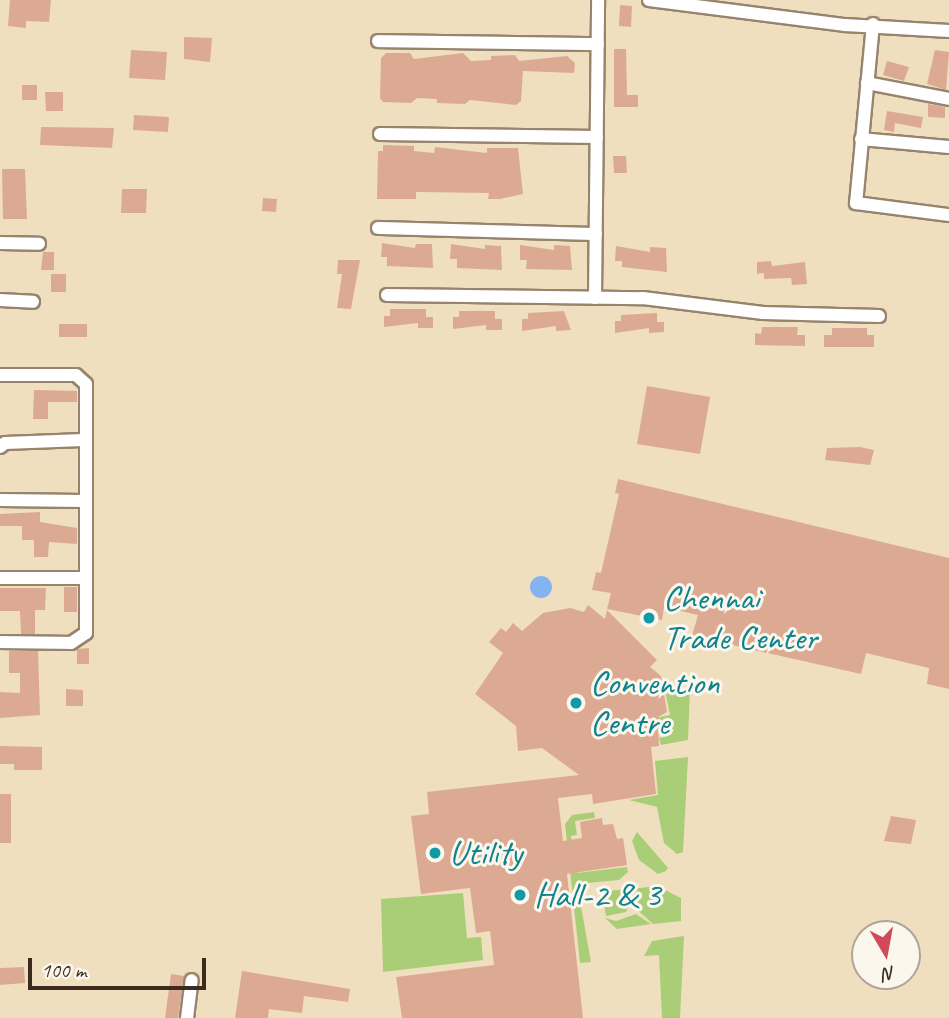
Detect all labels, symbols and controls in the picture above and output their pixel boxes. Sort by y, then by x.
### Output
place label: Chennai Trade Center [663,577,817,659]
marker: Chennai Trade Center [641,610,657,626]
place label: Convention Centre [590,662,720,744]
marker: Convention Centre [568,695,584,711]
place label: Utility [449,832,522,874]
marker: Utility [427,845,443,861]
place label: Hall-2 & 3 [534,874,660,916]
marker: Hall-2 & 3 [512,887,528,903]
north arrow [851,920,921,990]
scale bar [32,944,210,988]
text: 100 m [41,957,86,983]
text: N [881,961,897,987]

